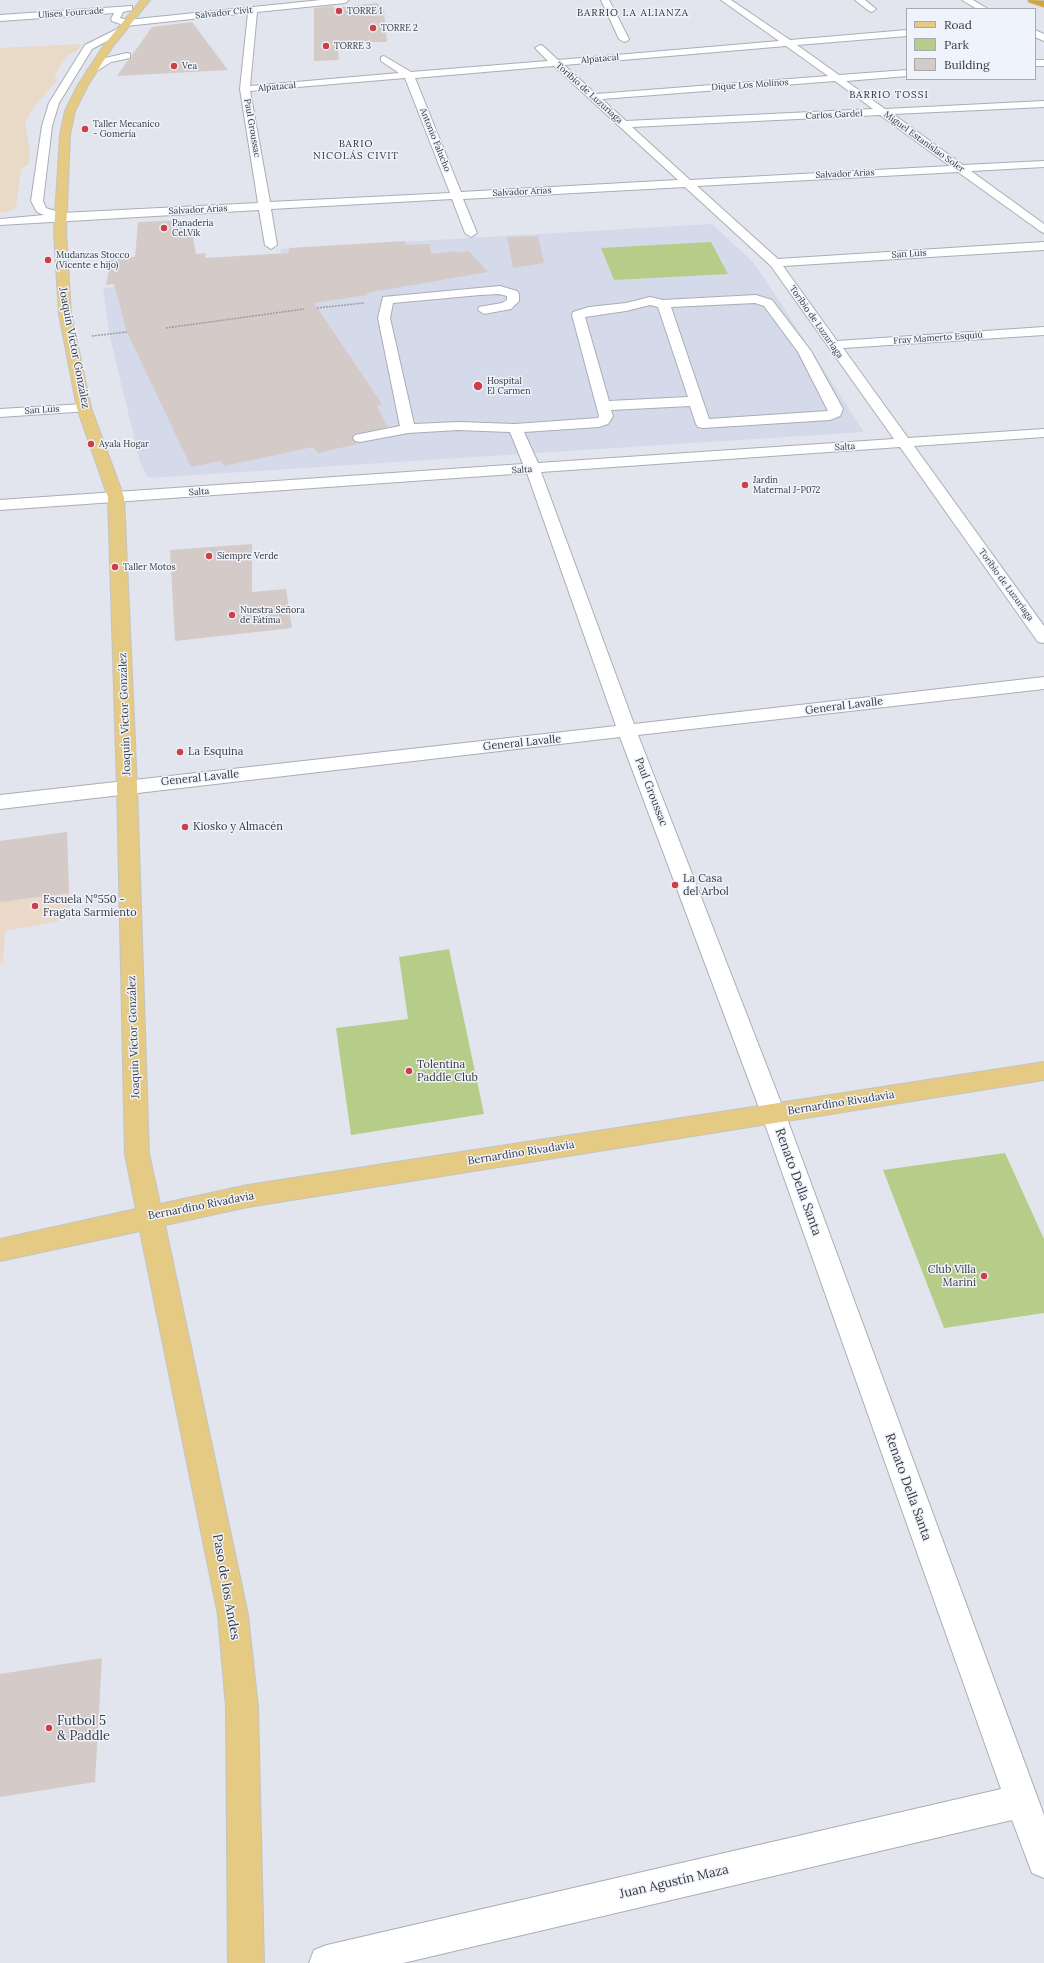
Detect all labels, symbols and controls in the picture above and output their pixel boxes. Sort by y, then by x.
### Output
street label: Ulises Fourcade [38,5,104,21]
street label: Salvador Civit [195,5,253,21]
marker: TORRE 1 [334,6,344,16]
place label: TORRE 1 [347,6,382,16]
district label: BARRIO LA ALIANZA [577,7,689,19]
legend [906,8,1036,80]
text: Road [944,17,972,32]
marker: TORRE 2 [368,23,378,33]
place label: TORRE 2 [381,23,418,33]
text: Park [944,37,969,52]
marker: TORRE 3 [321,41,331,51]
place label: TORRE 3 [334,41,371,51]
street label: Alpatacal [581,52,619,66]
text: Building [944,57,990,72]
street label: Toribio de Luzuriaga [553,60,625,126]
marker: Vea [169,61,179,71]
place label: Vea [182,61,197,71]
street label: Dique Los Molinos [711,77,789,93]
street label: Alpatacal [258,80,296,94]
district label: BARRIO TOSSI [849,89,929,101]
street label: Paul Groussac [242,98,262,158]
street label: Antonio Falucho [417,107,453,173]
street label: Carlos Gardel [805,108,863,122]
street label: Miguel Estanislao Soler [882,109,966,175]
place label: Taller Mecanico - Gomería [93,119,160,140]
marker: Taller Mecanico - Gomería [80,124,90,134]
district label: BARIO NICOLÁS CIVIT [313,138,399,162]
street label: Salvador Arias [815,167,875,181]
street label: Salvador Arias [492,185,552,199]
street label: Salvador Arias [168,203,228,217]
place label: Panaderia Cel.Vik [172,218,213,239]
marker: Panaderia Cel.Vik [159,223,169,233]
street label: San Luis [891,247,927,261]
place label: Mudanzas Stocco (Vicente e hijo) [56,250,129,271]
marker: Mudanzas Stocco (Vicente e hijo) [43,255,53,265]
street label: Toribio de Luzuriaga [787,284,845,360]
street label: Joaquín Víctor González [56,286,92,410]
street label: Fray Mamerto Esquiú [893,329,983,347]
place label: Hospital El Carmen [487,376,531,397]
marker: Hospital El Carmen [472,380,484,392]
street label: San Luis [24,403,60,417]
marker: Ayala Hogar [86,439,96,449]
place label: Ayala Hogar [99,439,149,449]
street label: Salta [834,441,856,453]
street label: Salta [511,464,533,476]
place label: Jardín Maternal J-P072 [753,475,820,496]
marker: Jardín Maternal J-P072 [740,480,750,490]
street label: Salta [188,486,210,498]
street label: Toribio de Luzuriaga [976,547,1036,623]
marker: Siempre Verde [204,551,214,561]
place label: Siempre Verde [217,551,278,561]
marker: Taller Motos [110,562,120,572]
place label: Taller Motos [123,562,176,572]
place label: Nuestra Señora de Fátima [240,605,305,626]
marker: Nuestra Señora de Fátima [227,610,237,620]
street label: Joaquín Víctor González [116,652,134,776]
street label: General Lavalle [804,695,884,717]
street label: General Lavalle [482,732,562,754]
place label: La Esquina [188,745,243,759]
marker: La Esquina [175,747,185,757]
street label: Paul Groussac [632,756,670,828]
street label: General Lavalle [160,767,240,789]
place label: Kiosko y Almacén [193,820,283,834]
marker: Kiosko y Almacén [180,822,190,832]
place label: La Casa del Arbol [683,872,729,898]
marker: La Casa del Arbol [670,880,680,890]
place label: Escuela N°550 - Fragata Sarmiento [43,893,137,919]
marker: Escuela N°550 - Fragata Sarmiento [30,901,40,911]
street label: Joaquín Víctor González [125,975,143,1099]
place label: Tolentina Paddle Club [417,1058,478,1084]
marker: Tolentina Paddle Club [404,1066,414,1076]
street label: Bernardino Rivadavia [787,1088,895,1118]
street label: Renato Della Santa [771,1126,825,1238]
street label: Bernardino Rivadavia [467,1138,575,1168]
street label: Bernardino Rivadavia [147,1189,255,1223]
place label: Club Villa Marini [928,1263,976,1289]
marker: Club Villa Marini [979,1271,989,1281]
street label: Renato Della Santa [881,1431,935,1543]
street label: Paso de los Andes [209,1533,243,1641]
place label: Futbol 5 & Paddle [57,1713,110,1744]
marker: Futbol 5 & Paddle [44,1723,54,1733]
street label: Juan Agustín Maza [618,1862,730,1902]

